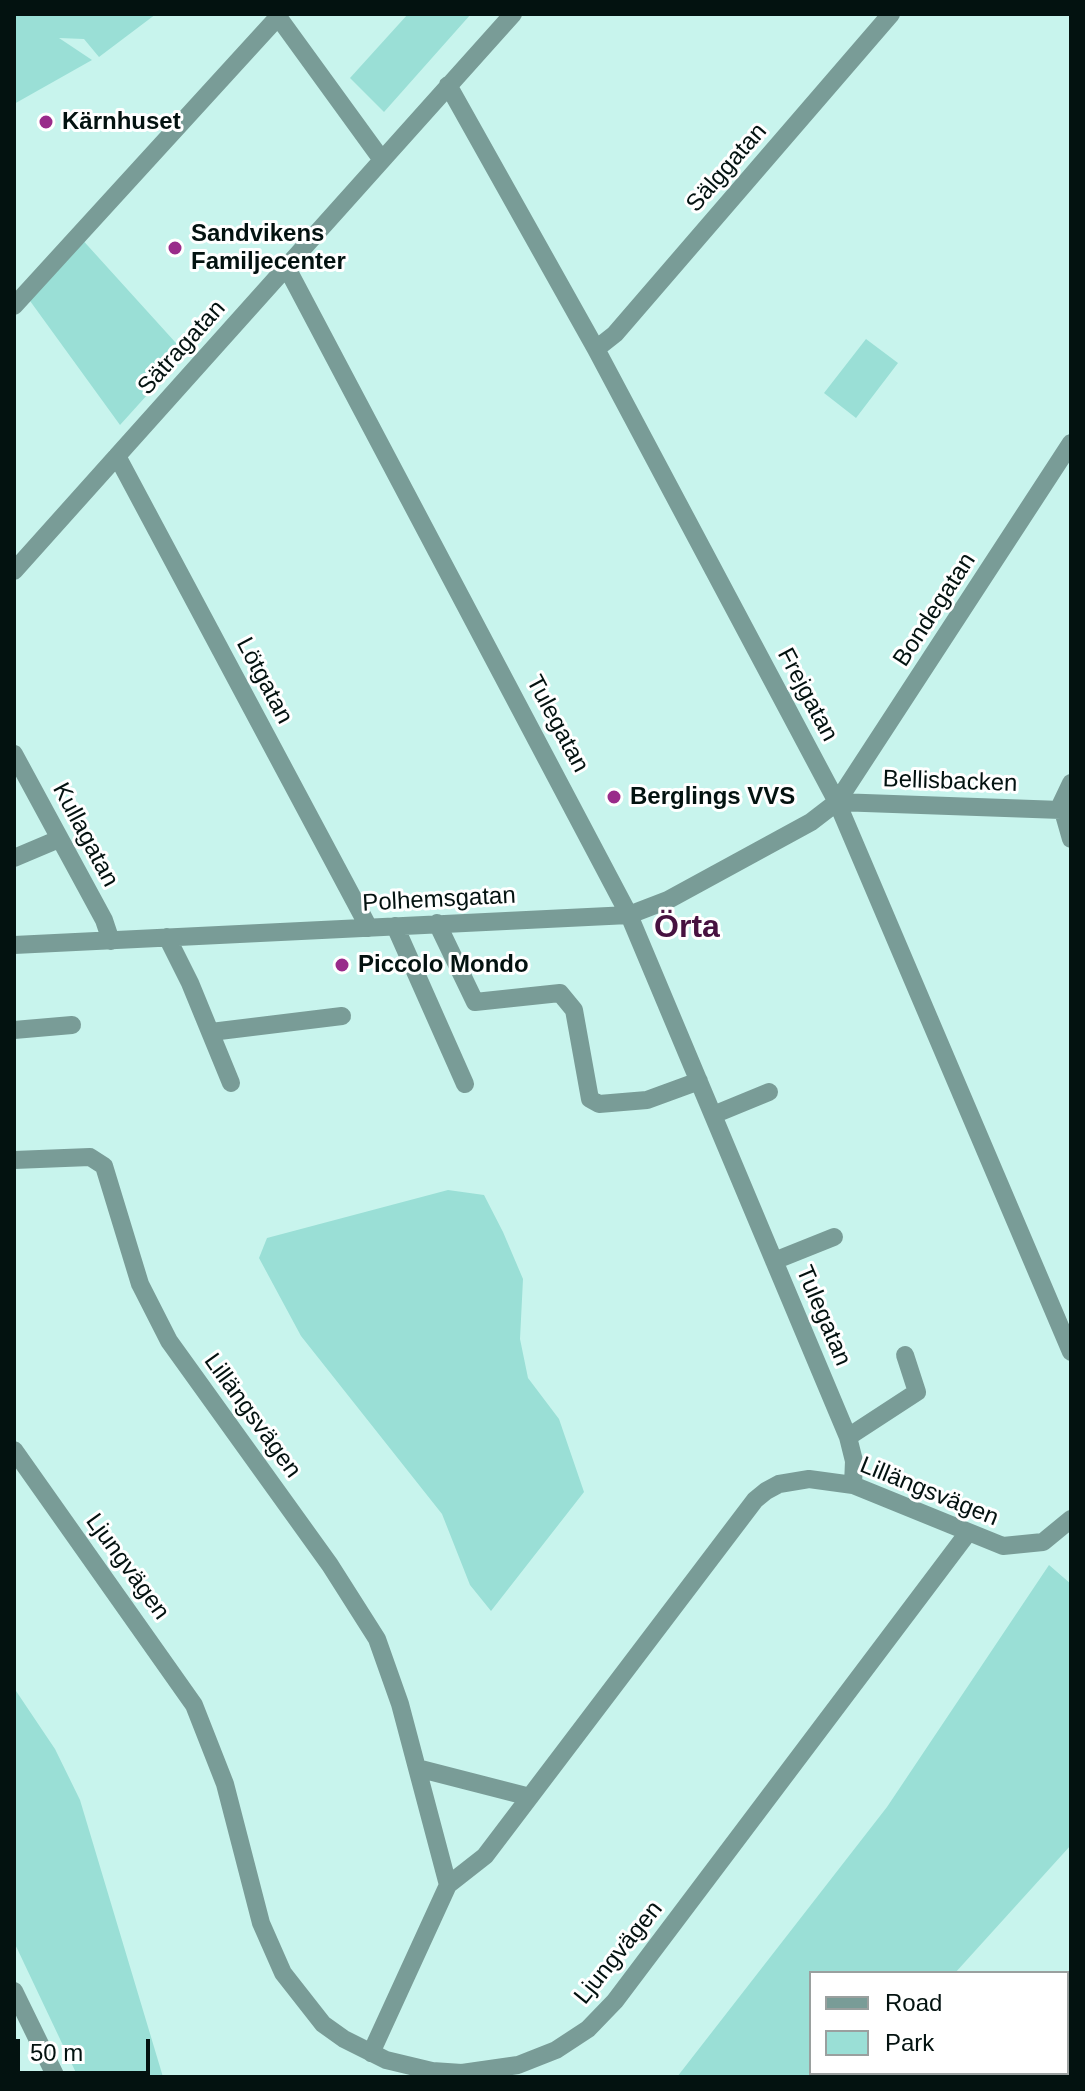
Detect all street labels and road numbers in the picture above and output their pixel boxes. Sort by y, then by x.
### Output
street label: Sälggatan [681,118,773,218]
street label: Sätragatan [132,295,232,401]
street label: Bondegatan [888,548,982,672]
street label: Lötgatan [229,633,299,729]
street label: Frejgatan [770,643,844,747]
street label: Tulegatan [519,671,595,777]
street label: Bellisbacken [882,765,1018,799]
street label: Kullagatan [46,778,124,892]
street label: Polhemsgatan [362,882,516,918]
street label: Tulegatan [789,1262,857,1370]
street label: Lillängsvägen [197,1348,307,1484]
street label: Lillängsvägen [856,1451,1002,1533]
street label: Ljungvägen [79,1508,175,1626]
street label: Ljungvägen [569,1896,669,2010]

